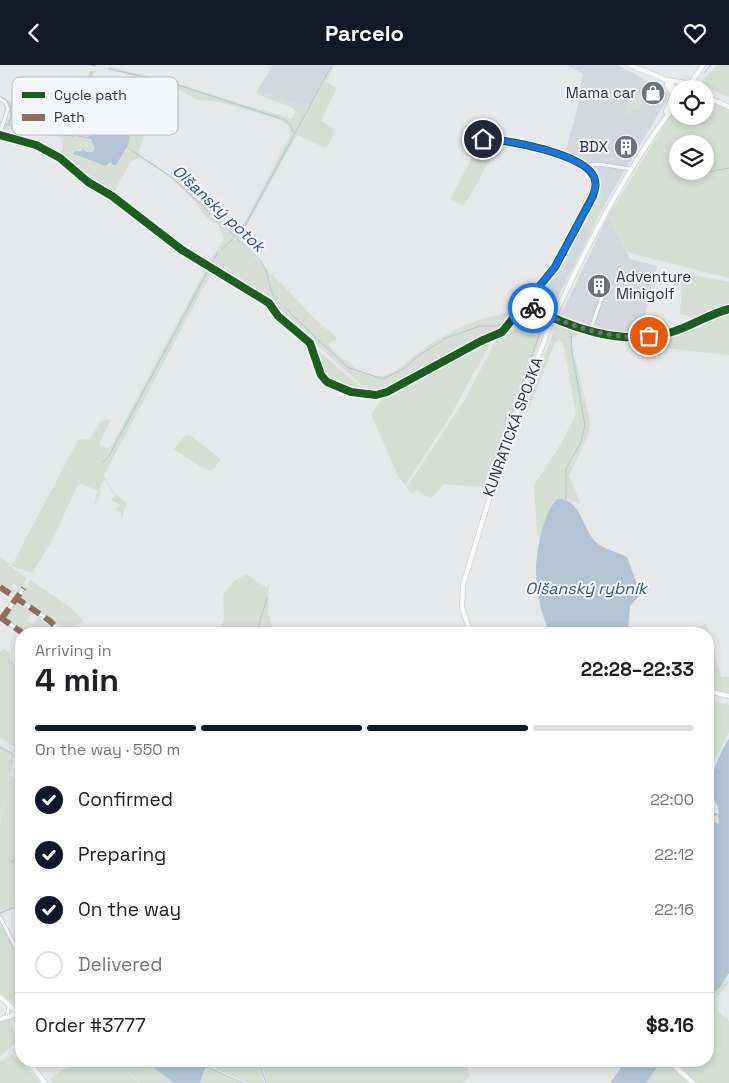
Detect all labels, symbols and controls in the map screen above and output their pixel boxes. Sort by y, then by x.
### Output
icon: back [20,19,48,47]
text: Parcelo [325,19,404,47]
icon: heart [681,19,709,47]
legend [12,77,178,135]
shop icon: Mama car [640,80,666,106]
map controls [669,80,714,180]
button: locate [669,80,714,125]
place label: Mama car [566,83,636,102]
text: Cycle path [54,86,127,104]
text: Path [54,108,85,126]
pin [462,118,504,160]
icon: home [469,125,497,153]
building icon: BDX [613,134,639,160]
button: layers [669,135,714,180]
place label: BDX [579,137,608,156]
water label: Olšanský potok [168,160,271,258]
place label: Adventure Minigolf [616,267,691,303]
building icon: Adventure Minigolf [586,273,612,299]
courier [508,283,558,333]
icon: bike [519,294,547,322]
pin [628,315,670,357]
icon: bag [635,322,663,350]
street label: KUNRATICKÁ SPOJKA [478,354,547,499]
water label: Olšanský rybník [525,578,649,599]
text: Arriving in [35,640,112,661]
text: 22:28–22:33 [581,657,694,682]
text: 4 min [35,660,119,700]
text: On the way · 550 m [35,739,180,760]
icon: check [35,786,63,814]
text: Confirmed [78,787,173,812]
text: 22:00 [650,789,694,810]
icon: check [35,841,63,869]
text: Preparing [78,842,166,867]
text: 22:12 [654,844,694,865]
icon: check [35,896,63,924]
text: On the way [78,897,181,922]
text: 22:16 [654,899,694,920]
text: Delivered [78,952,163,977]
text: Order #3777 [35,1013,146,1038]
text: $8.16 [646,1013,694,1038]

